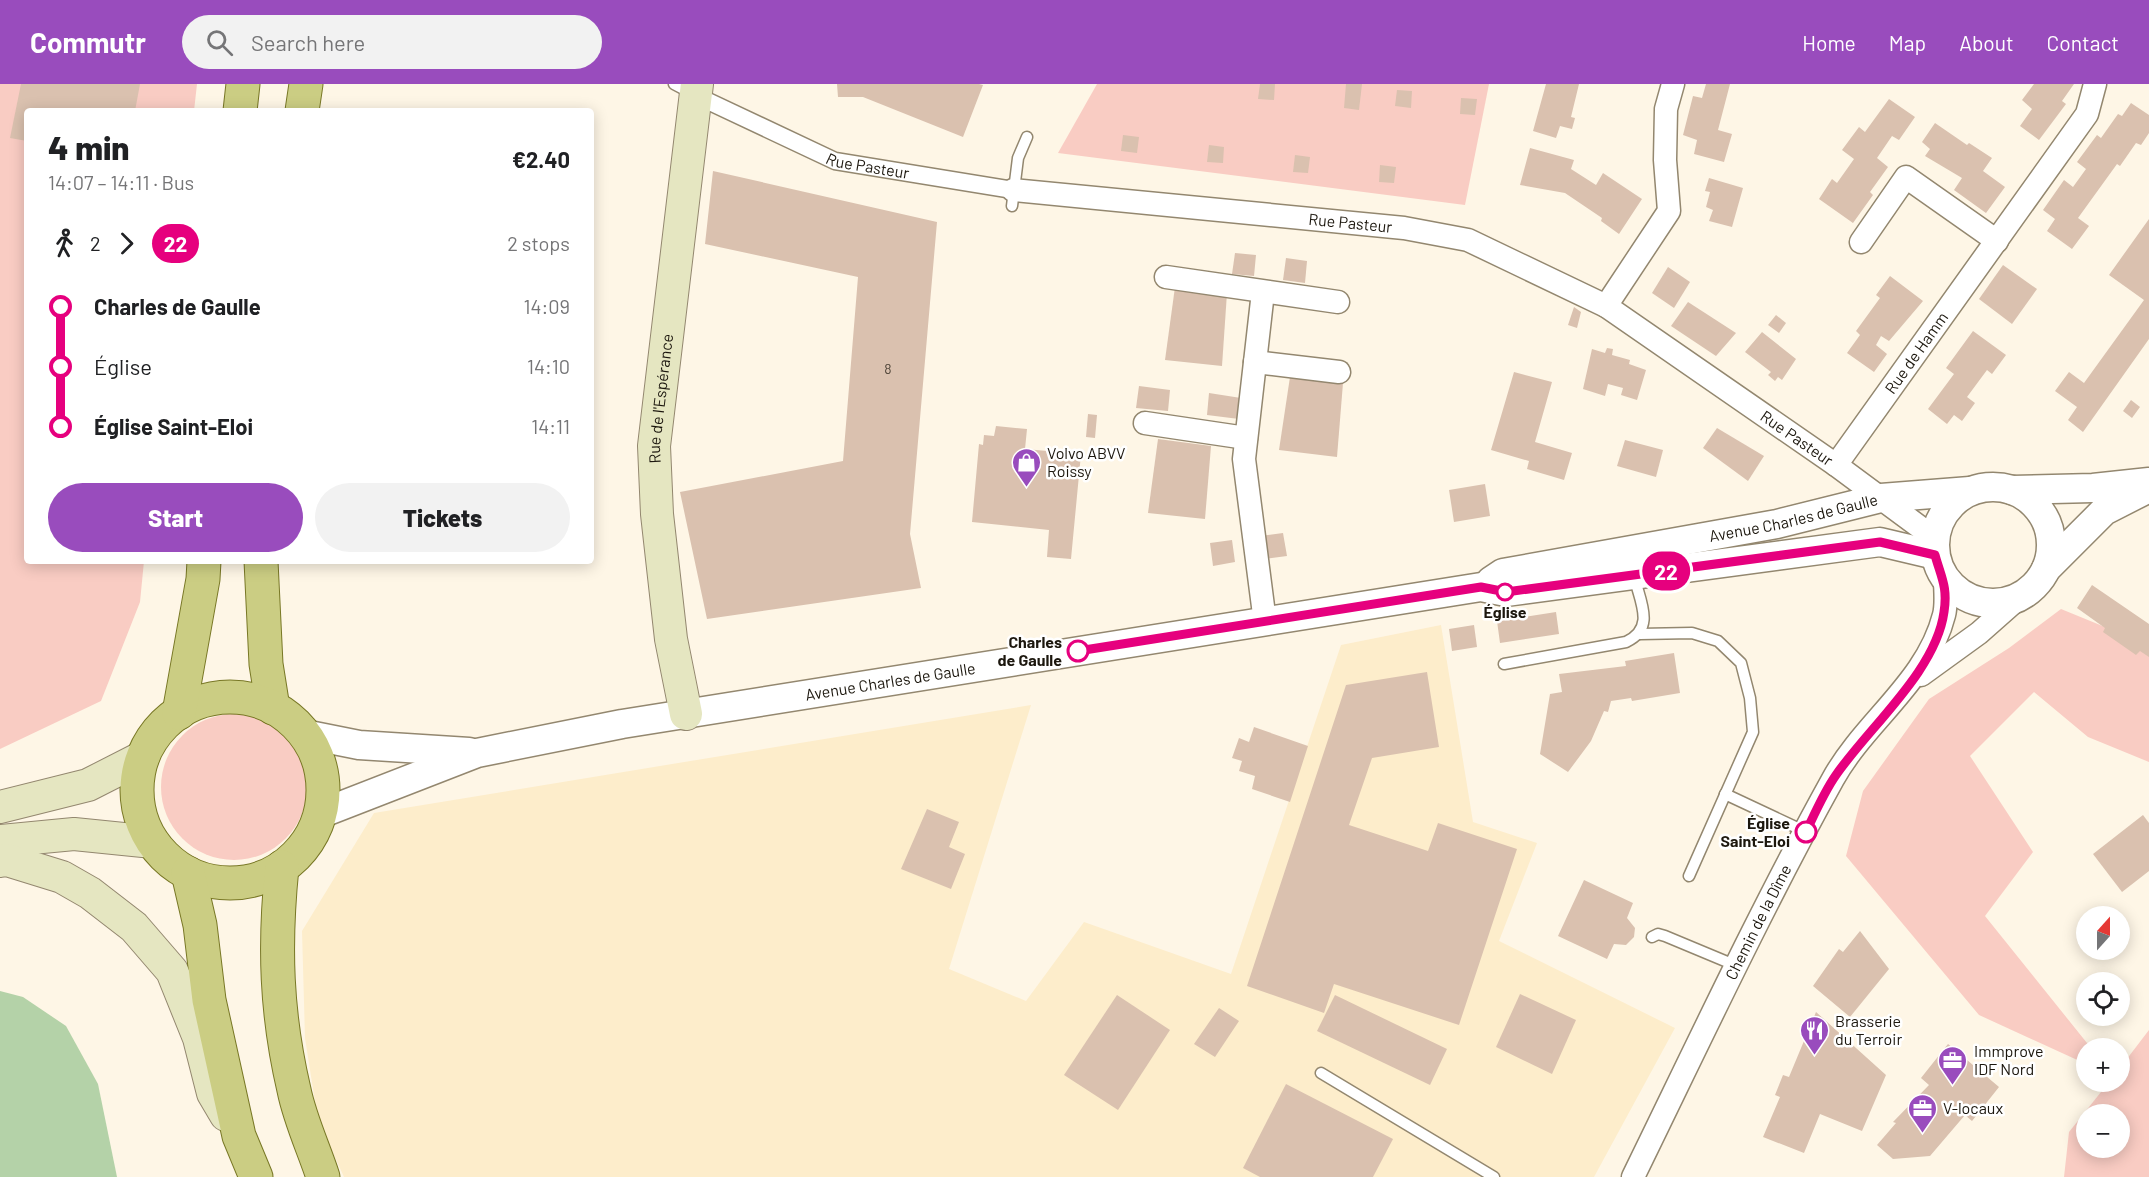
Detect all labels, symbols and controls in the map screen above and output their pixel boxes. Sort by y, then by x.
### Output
search box [182,15,602,69]
text: Commutr [30,25,146,59]
icon: search [203,26,236,59]
text: Search here [251,29,365,55]
text: Home [1802,30,1856,55]
text: Map [1889,30,1926,55]
text: About [1959,30,2014,55]
text: Contact [2047,30,2119,55]
text: 4 min [48,127,129,167]
text: €2.40 [512,146,570,172]
street label: Rue Pasteur [823,148,911,182]
text: 14:07 – 14:11 · Bus [48,170,194,194]
street label: Rue Pasteur [1308,209,1393,236]
icon: walk [48,227,81,260]
icon: forward [110,227,143,260]
text: 2 [90,231,101,255]
text: 22 [164,231,187,256]
text: 2 stops [507,231,570,255]
text: Charles de Gaulle [94,293,261,319]
text: 14:09 [523,294,570,318]
street label: Rue de Hamm [1880,308,1951,397]
street label: Rue de l'Espérance [644,333,676,464]
text: Église [94,353,152,379]
text: 14:10 [527,354,570,378]
house number: 8 [884,360,892,377]
street label: Rue Pasteur [1757,406,1837,469]
text: Église Saint-Eloi [94,413,253,439]
text: 14:11 [531,414,570,438]
place label: Volvo ABVV Roissy [1047,443,1126,480]
shop icon: Volvo ABVV Roissy [1010,446,1042,488]
button: Start [48,483,303,552]
button: Tickets [315,483,570,552]
street label: Avenue Charles de Gaulle [1707,489,1879,545]
line badge: 22 [1639,552,1693,590]
text: 22 [1654,559,1678,584]
marker: Église [1496,583,1514,601]
place label: Église [1484,602,1527,621]
place label: Charles de Gaulle [998,632,1062,669]
marker: Charles de Gaulle [1067,640,1089,662]
street label: Avenue Charles de Gaulle [804,658,977,704]
place label: Église Saint-Eloi [1721,813,1790,850]
marker: Église Saint-Eloi [1795,821,1817,843]
street label: Chemin de la Dîme [1721,861,1795,982]
north arrow [2076,906,2130,960]
map controls [2076,906,2130,1158]
button: locate [2076,972,2130,1026]
place label: Brasserie du Terroir [1835,1011,1902,1048]
restaurant icon: Brasserie du Terroir [1798,1014,1830,1056]
button: + [2076,1038,2130,1092]
place label: Immprove IDF Nord [1974,1041,2043,1078]
office icon: Immprove IDF Nord [1937,1044,1969,1086]
office icon: V-locaux [1906,1092,1938,1134]
place label: V-locaux [1943,1098,2003,1117]
button: − [2076,1104,2130,1158]

